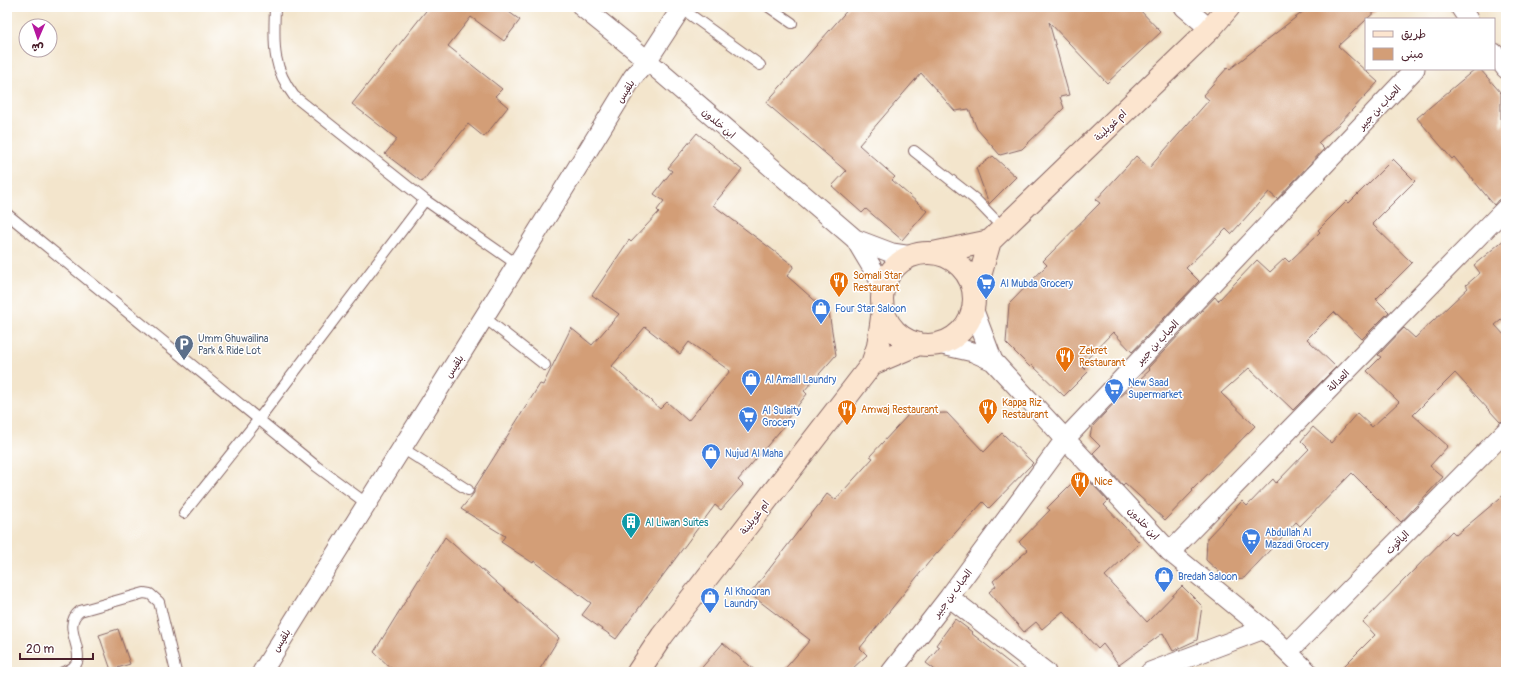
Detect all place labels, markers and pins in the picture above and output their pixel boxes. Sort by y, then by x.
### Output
restaurant icon: Somali Star Restaurant [828,270,850,298]
place label: Somali Star Restaurant [853,270,902,294]
supermarket icon: Al Mubda Grocery [975,272,997,300]
place label: Al Mubda Grocery [1000,278,1074,290]
shop icon: Four Star Saloon [810,297,832,325]
place label: Four Star Saloon [835,303,906,315]
parking icon: Umm Ghuwailina Park & Ride Lot [173,333,195,361]
place label: Umm Ghuwailina Park & Ride Lot [198,333,269,357]
restaurant icon: Zekret Restaurant [1054,345,1076,373]
place label: Zekret Restaurant [1079,345,1126,369]
shop icon: Al Amall Laundry [740,368,762,396]
place label: Al Amall Laundry [765,374,837,386]
supermarket icon: New Saad Supermarket [1103,377,1125,405]
place label: New Saad Supermarket [1128,377,1183,401]
restaurant icon: Kappa Riz Restaurant [977,397,999,425]
place label: Kappa Riz Restaurant [1002,397,1049,421]
restaurant icon: Amwaj Restaurant [836,398,858,426]
place label: Amwaj Restaurant [861,404,939,416]
supermarket icon: Al Sulaity Grocery [737,405,759,433]
place label: Al Sulaity Grocery [762,405,802,429]
shop icon: Nujud Al Maha [700,442,722,470]
place label: Nujud Al Maha [725,448,784,460]
restaurant icon: Nice [1069,470,1091,498]
place label: Nice [1094,476,1113,488]
building icon: Al Liwan Suites [620,511,642,539]
place label: Al Liwan Suites [645,517,709,529]
supermarket icon: Abdullah Al Mazadi Grocery [1240,527,1262,555]
place label: Abdullah Al Mazadi Grocery [1265,527,1330,551]
shop icon: Bredah Saloon [1153,565,1175,593]
place label: Bredah Saloon [1178,571,1238,583]
shop icon: Al Khooran Laundry [699,586,721,614]
place label: Al Khooran Laundry [724,586,770,610]

